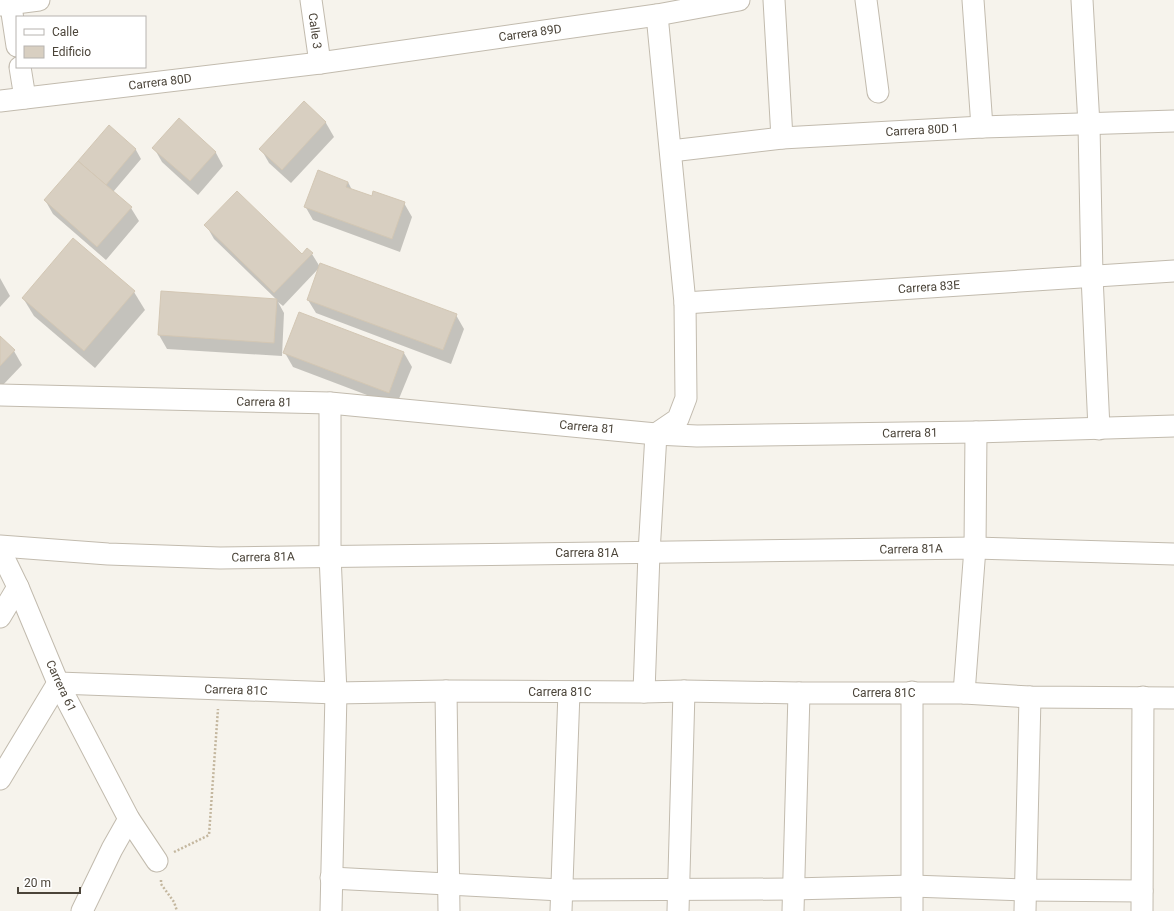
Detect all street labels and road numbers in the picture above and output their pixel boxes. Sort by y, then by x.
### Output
street label: Calle 3 [306,12,324,50]
street label: Carrera 89D [498,22,563,44]
street label: Carrera 80D [128,71,192,93]
street label: Carrera 80D 1 [885,121,959,139]
street label: Carrera 83E [897,278,961,296]
street label: Carrera 81 [236,395,292,409]
street label: Carrera 81 [559,418,615,436]
street label: Carrera 81 [882,426,938,440]
street label: Carrera 81A [879,541,943,557]
street label: Carrera 81A [555,546,619,560]
street label: Carrera 81A [231,549,295,565]
street label: Carrera 61 [43,658,79,714]
street label: Carrera 81C [204,682,268,698]
street label: Carrera 81C [528,685,592,699]
street label: Carrera 81C [852,686,916,700]

